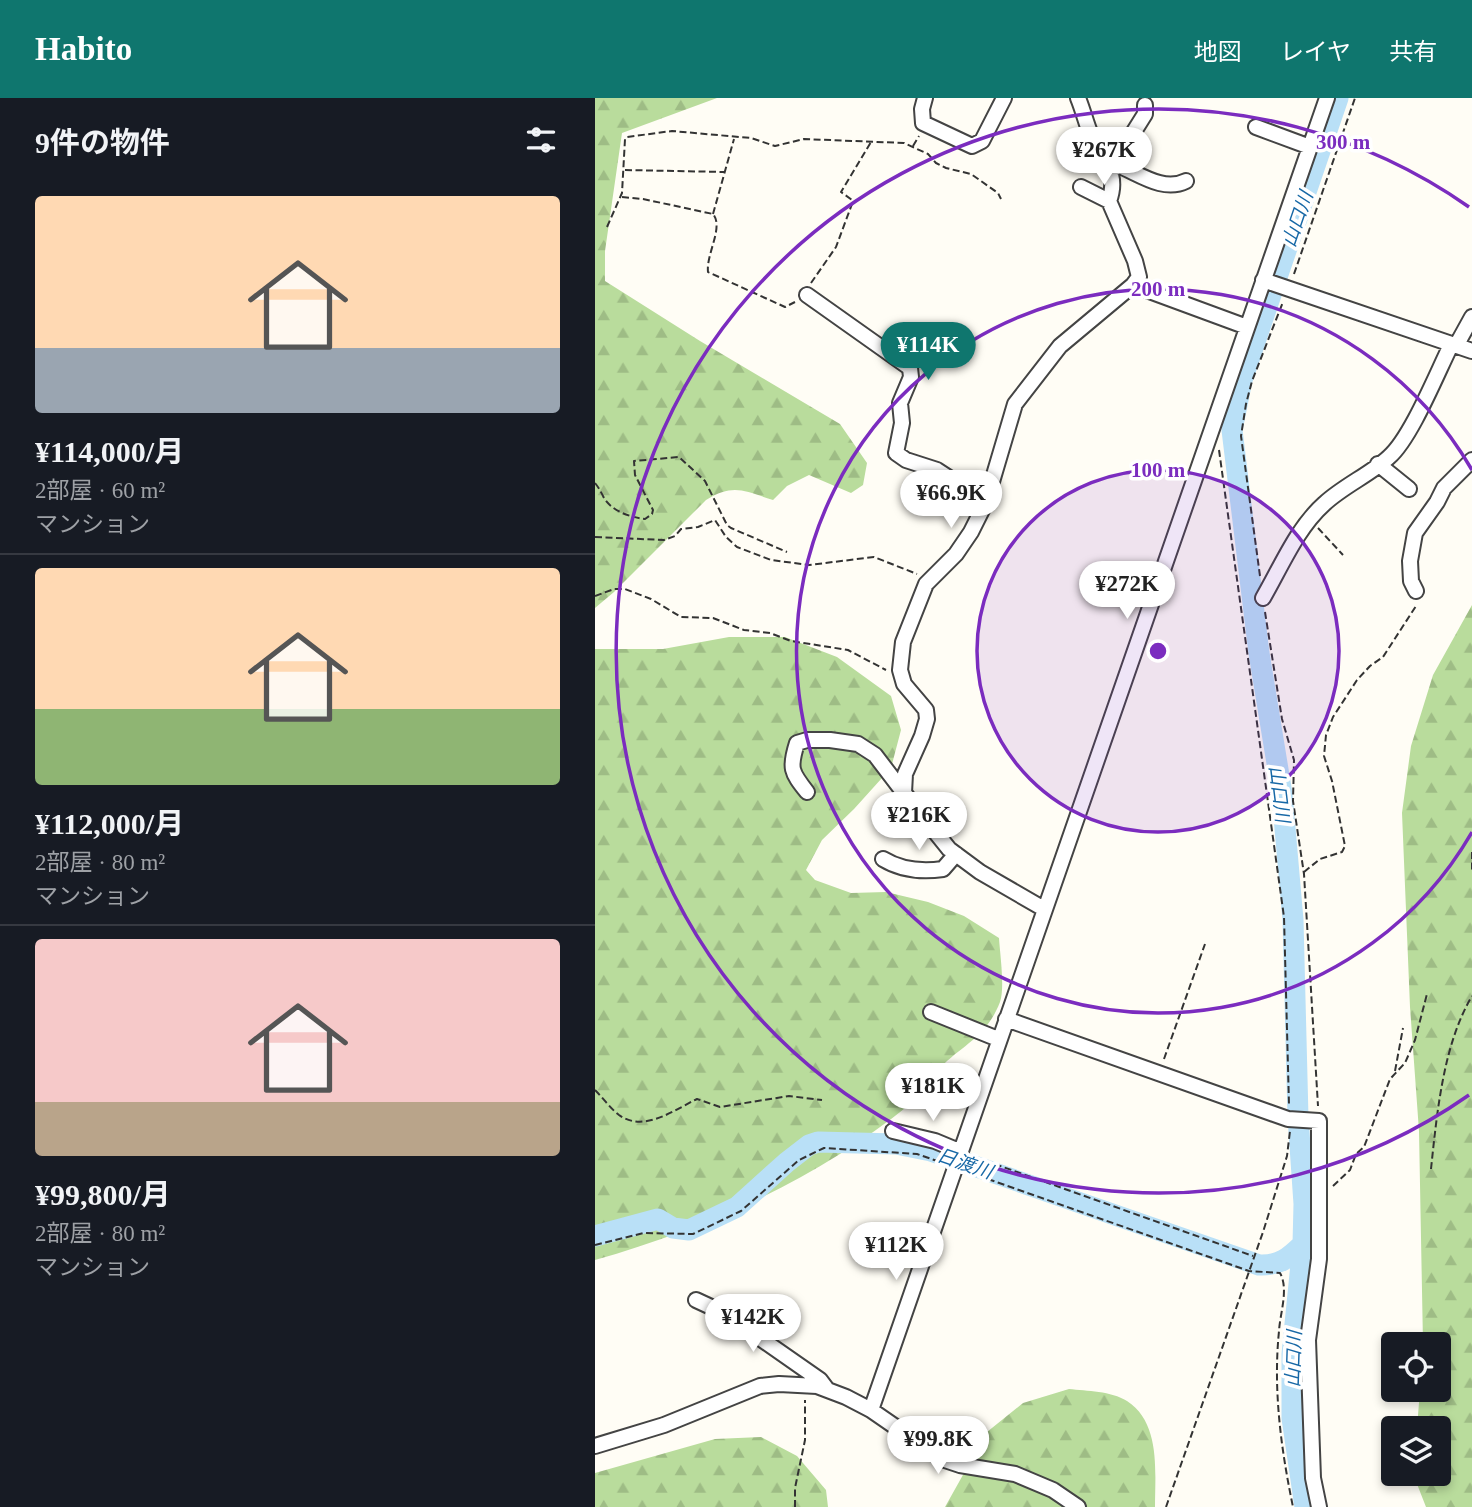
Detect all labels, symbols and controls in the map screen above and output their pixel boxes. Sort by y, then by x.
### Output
text: Habito [35,31,132,67]
text: 地図 [1194,39,1242,65]
text: レイヤ [1280,39,1351,65]
text: 共有 [1389,39,1437,65]
icon: filters [522,121,560,159]
text: 9件の物件 [35,126,170,159]
pin: ¥267K [1055,127,1153,187]
text: 300 m [1316,130,1371,154]
text: ¥267K [1072,137,1136,162]
water label: 山口川 [1278,187,1317,250]
icon: home [235,242,361,368]
text: 200 m [1131,277,1186,301]
pin: ¥114K [879,322,977,382]
text: ¥114K [897,332,959,357]
text: ¥114,000/月 [35,435,184,468]
text: 100 m [1131,458,1186,482]
pin: ¥66.9K [894,470,1008,530]
text: 2部屋 · 60 m² [35,478,165,503]
text: ¥66.9K [916,480,986,505]
text: マンション [35,512,150,537]
pin: ¥272K [1078,561,1176,621]
text: ¥272K [1095,571,1159,596]
icon: home [235,614,361,740]
centre of rings [1146,639,1170,663]
water label: 山口川 [1266,764,1294,826]
pin: ¥216K [870,792,968,852]
text: ¥216K [887,802,951,827]
text: ¥112,000/月 [35,807,184,840]
text: 2部屋 · 80 m² [35,850,165,875]
text: マンション [35,884,150,909]
icon: home [235,985,361,1111]
pin: ¥181K [884,1063,982,1123]
text: ¥181K [901,1073,965,1098]
water label: 日渡川 [934,1144,997,1183]
text: ¥99,800/月 [35,1178,171,1211]
text: 2部屋 · 80 m² [35,1221,165,1246]
pin: ¥112K [847,1222,945,1282]
text: ¥112K [865,1232,927,1257]
text: マンション [35,1255,150,1280]
pin: ¥142K [704,1294,802,1354]
text: ¥142K [721,1304,785,1329]
water label: 山口川 [1282,1328,1305,1388]
map controls [1381,1332,1451,1486]
button: locate [1381,1332,1451,1402]
pin: ¥99.8K [881,1416,995,1476]
button: layers [1381,1416,1451,1486]
text: ¥99.8K [903,1426,973,1451]

